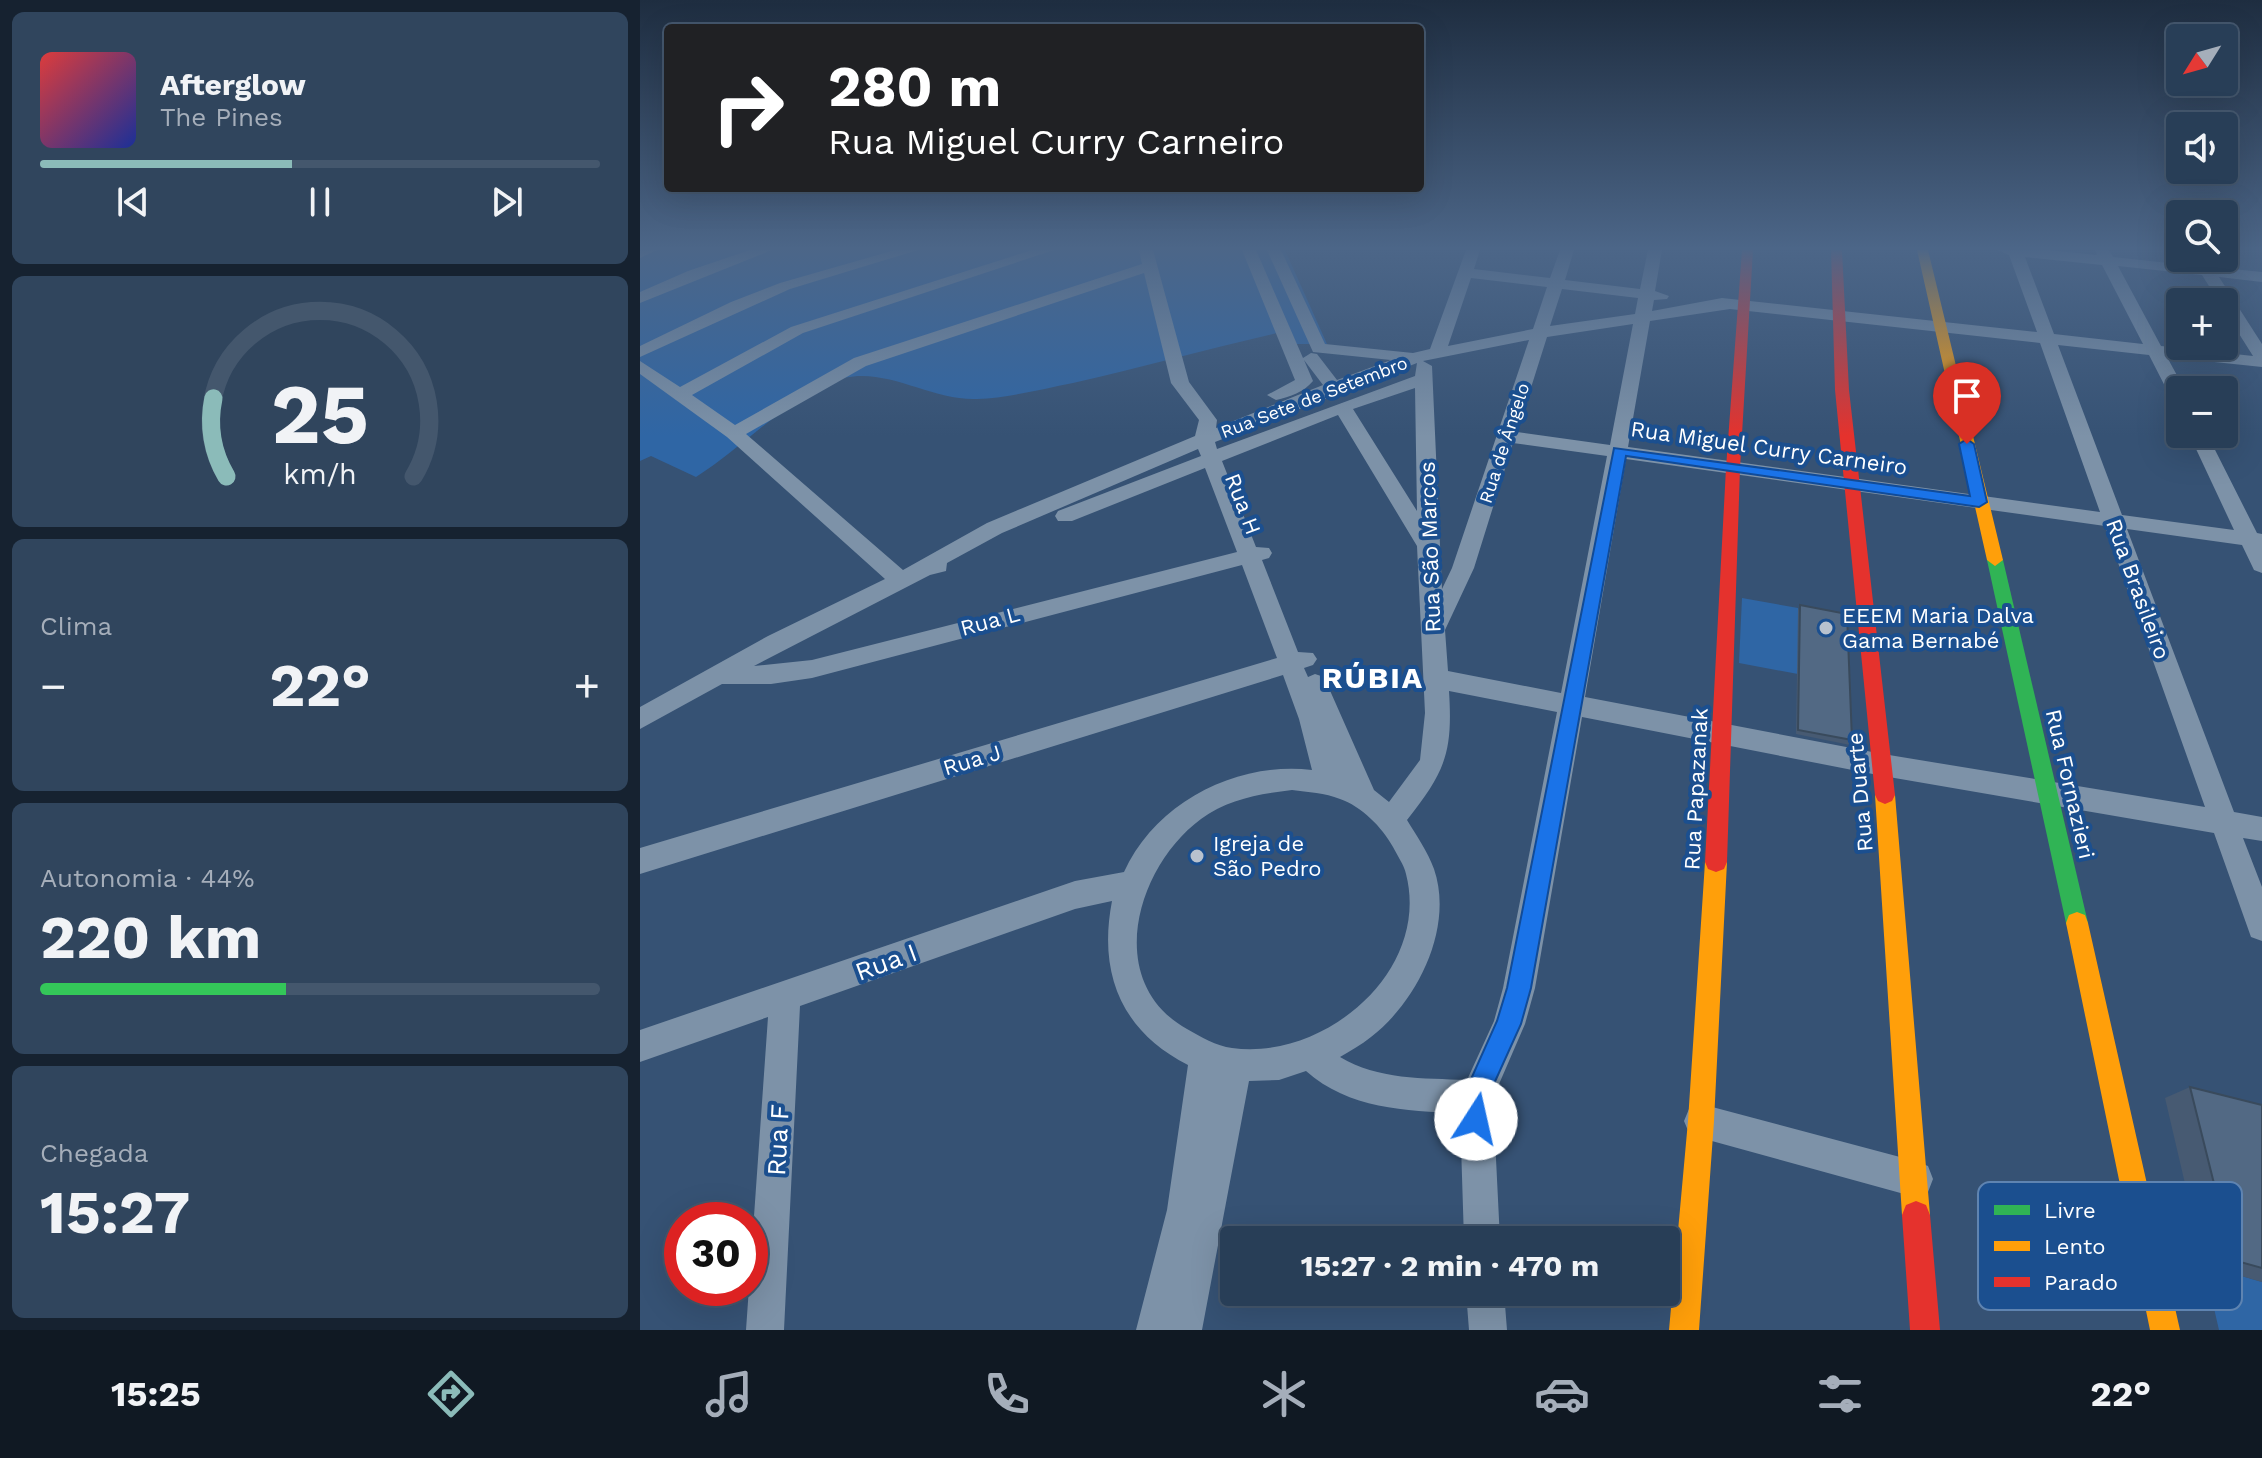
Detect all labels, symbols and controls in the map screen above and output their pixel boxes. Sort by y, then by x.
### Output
north arrow [2166,24,2238,96]
map controls [2166,24,2238,448]
text: 280 m [828,54,1001,120]
icon: right [696,56,800,160]
text: Afterglow [160,67,306,102]
text: The Pines [160,102,283,132]
button: sound [2166,112,2238,184]
text: Rua Miguel Curry Carneiro [828,121,1284,163]
icon: previous [111,180,155,224]
icon: pause [298,180,342,224]
icon: next [485,180,529,224]
button: search [2166,200,2238,272]
button: + [2166,288,2238,360]
street label: Rua Sete de Setembro [1218,352,1410,442]
pin [1933,362,2001,444]
text: 25 [271,366,369,463]
icon: arrive [1945,374,1989,418]
button: − [2166,376,2238,448]
street label: Rua de Ângelo [1475,380,1533,506]
street label: Rua Miguel Curry Carneiro [1629,416,1909,480]
text: km/h [283,458,357,492]
street label: Rua São Marcos [1415,461,1445,633]
street label: Rua H [1220,470,1266,538]
street label: Rua Brasileiro [2101,515,2175,663]
street label: Rua L [958,601,1022,641]
place label: EEEM Maria Dalva Gama Bernabé [1842,603,2034,653]
text: Clima [40,611,112,641]
marker: EEEM Maria Dalva Gama Bernabé [1817,619,1835,637]
text: 22° [269,650,371,721]
text: − [40,660,67,712]
text: + [573,660,600,712]
district label: RÚBIA [1322,660,1424,695]
street label: Rua Papazanak [1679,707,1713,871]
street label: Rua Fornazieri [2041,707,2099,861]
street label: Rua Duarte [1842,731,1878,853]
street label: Rua J [940,739,1004,781]
place label: Igreja de São Pedro [1213,831,1322,881]
marker: Igreja de São Pedro [1188,847,1206,865]
text: Autonomia · 44% [40,863,255,893]
text: 220 km [40,902,261,973]
street label: Rua I [851,937,921,987]
position arrow [1434,1077,1518,1161]
street label: Rua F [761,1103,795,1177]
text: Chegada [40,1138,149,1168]
text: 15:27 [40,1177,190,1248]
legend [1978,1182,2242,1310]
text: Livre [2044,1198,2096,1223]
speed limit sign: 30 [664,1202,768,1306]
text: Lento [2044,1234,2105,1259]
text: 15:27 · 2 min · 470 m [1301,1248,1599,1283]
text: Parado [2044,1270,2118,1295]
icon: directions [423,1366,479,1422]
icon: music [701,1366,757,1422]
icon: phone [979,1366,1035,1422]
icon: climate [1256,1366,1312,1422]
icon: car [1534,1366,1590,1422]
icon: filters [1812,1366,1868,1422]
text: 15:25 [111,1373,201,1415]
text: 22° [2090,1373,2151,1415]

